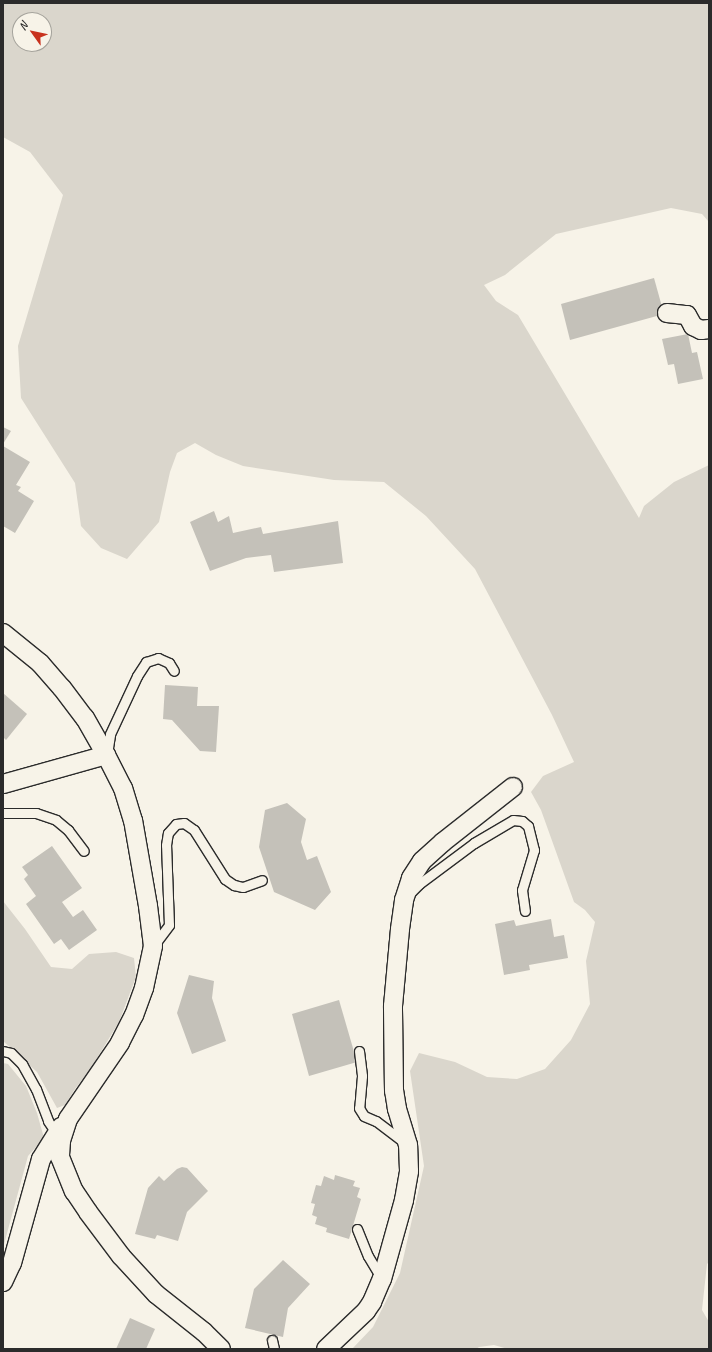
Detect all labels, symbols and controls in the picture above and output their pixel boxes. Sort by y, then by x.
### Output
north arrow [12,12,52,52]
text: N [15,19,31,33]

